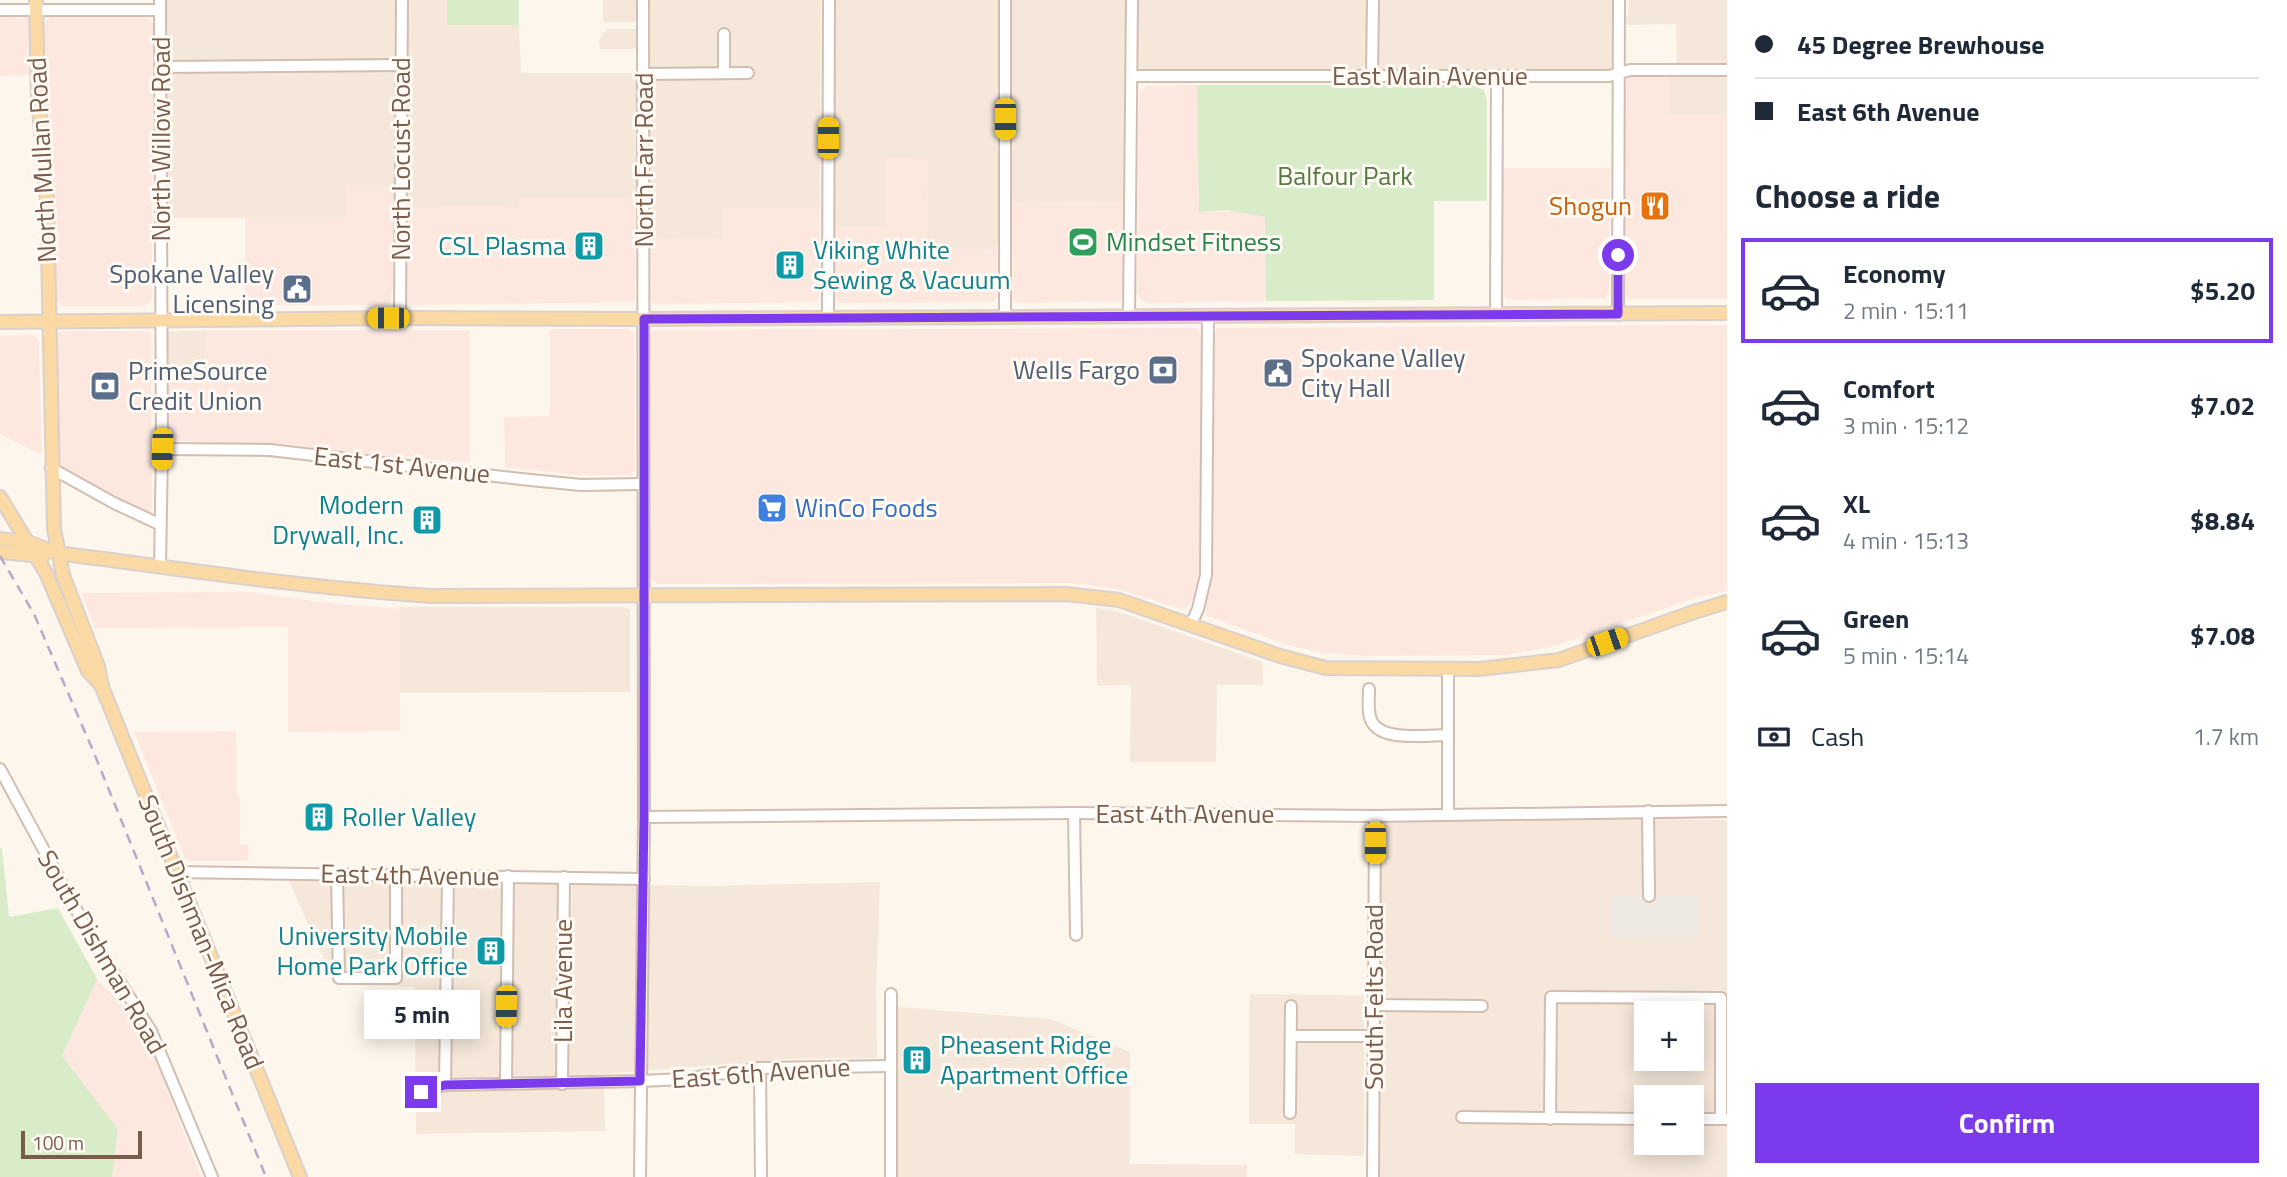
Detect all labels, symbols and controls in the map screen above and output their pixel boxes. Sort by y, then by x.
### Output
text: 45 Degree Brewhouse [1797,25,2044,64]
street label: North Willow Road [141,36,180,242]
street label: North Mullan Road [17,56,66,264]
street label: East Main Avenue [1332,56,1528,95]
street label: North Locust Road [381,57,420,261]
street label: North Farr Road [624,73,663,247]
text: East 6th Avenue [1797,92,1980,131]
car [995,98,1016,140]
car [818,117,839,159]
park label: Balfour Park [1277,156,1413,195]
text: Choose a ride [1755,172,1940,220]
place label: Shogun [1549,186,1632,225]
restaurant icon: Shogun [1638,189,1672,223]
place label: Mindset Fitness [1106,222,1281,261]
sports icon: Mindset Fitness [1066,225,1100,259]
place label: CSL Plasma [438,226,566,265]
building icon: CSL Plasma [572,229,606,263]
place label: Viking White Sewing & Vacuum [813,230,1010,299]
route start [1602,239,1634,271]
building icon: Viking White Sewing & Vacuum [773,248,807,282]
place label: Spokane Valley Licensing [109,254,274,323]
text: Economy [1843,254,1945,293]
icon: car [1759,259,1822,322]
text: $5.20 [2190,271,2255,310]
public building icon: Spokane Valley Licensing [280,272,314,306]
text: 2 min · 15:11 [1843,293,1969,328]
car [368,308,410,329]
place label: Spokane Valley City Hall [1301,338,1466,407]
place label: Wells Fargo [1013,350,1140,389]
place label: PrimeSource Credit Union [128,351,268,420]
bank icon: Wells Fargo [1146,353,1180,387]
public building icon: Spokane Valley City Hall [1261,356,1295,390]
bank icon: PrimeSource Credit Union [88,369,122,403]
text: Comfort [1843,369,1935,408]
icon: car [1759,374,1822,437]
text: $7.02 [2190,386,2255,425]
text: 3 min · 15:12 [1843,408,1969,443]
car [151,428,174,470]
street label: East 1st Avenue [312,436,492,493]
text: XL [1843,484,1870,523]
place label: Modern Drywall, Inc. [272,485,404,554]
place label: WinCo Foods [795,488,938,527]
icon: car [1759,489,1822,552]
supermarket icon: WinCo Foods [755,491,789,525]
text: $8.84 [2190,501,2255,540]
building icon: Modern Drywall, Inc. [410,503,444,537]
text: 4 min · 15:13 [1843,523,1969,558]
text: Green [1843,599,1909,638]
icon: car [1759,604,1822,667]
text: $7.08 [2190,616,2255,655]
car [1584,625,1631,659]
text: 5 min · 15:14 [1843,638,1969,673]
text: Cash [1811,717,1864,756]
icon: cash [1755,718,1793,756]
text: 1.7 km [2193,719,2259,754]
street label: South Dishman-Mica Road [129,789,274,1075]
street label: East 4th Avenue [1095,794,1275,833]
place label: Roller Valley [342,797,476,836]
building icon: Roller Valley [302,800,336,834]
car [1365,822,1386,864]
street label: South Dishman Road [28,843,177,1061]
street label: East 4th Avenue [320,853,500,896]
street label: South Felts Road [1354,904,1393,1090]
place label: University Mobile Home Park Office [276,916,468,985]
street label: Lila Avenue [543,919,582,1043]
building icon: University Mobile Home Park Office [474,934,508,968]
car [496,985,517,1027]
callout: 5 min [363,990,479,1040]
text: 5 min [394,997,450,1032]
map controls [1634,1001,1704,1155]
button: + [1634,1001,1704,1071]
place label: Pheasent Ridge Apartment Office [940,1025,1128,1094]
building icon: Pheasent Ridge Apartment Office [900,1043,934,1077]
street label: East 6th Avenue [670,1047,852,1098]
route end [405,1076,437,1108]
button: Confirm [1755,1083,2259,1163]
button: − [1634,1085,1704,1155]
scale bar [21,1128,142,1160]
text: 100 m [32,1128,84,1157]

